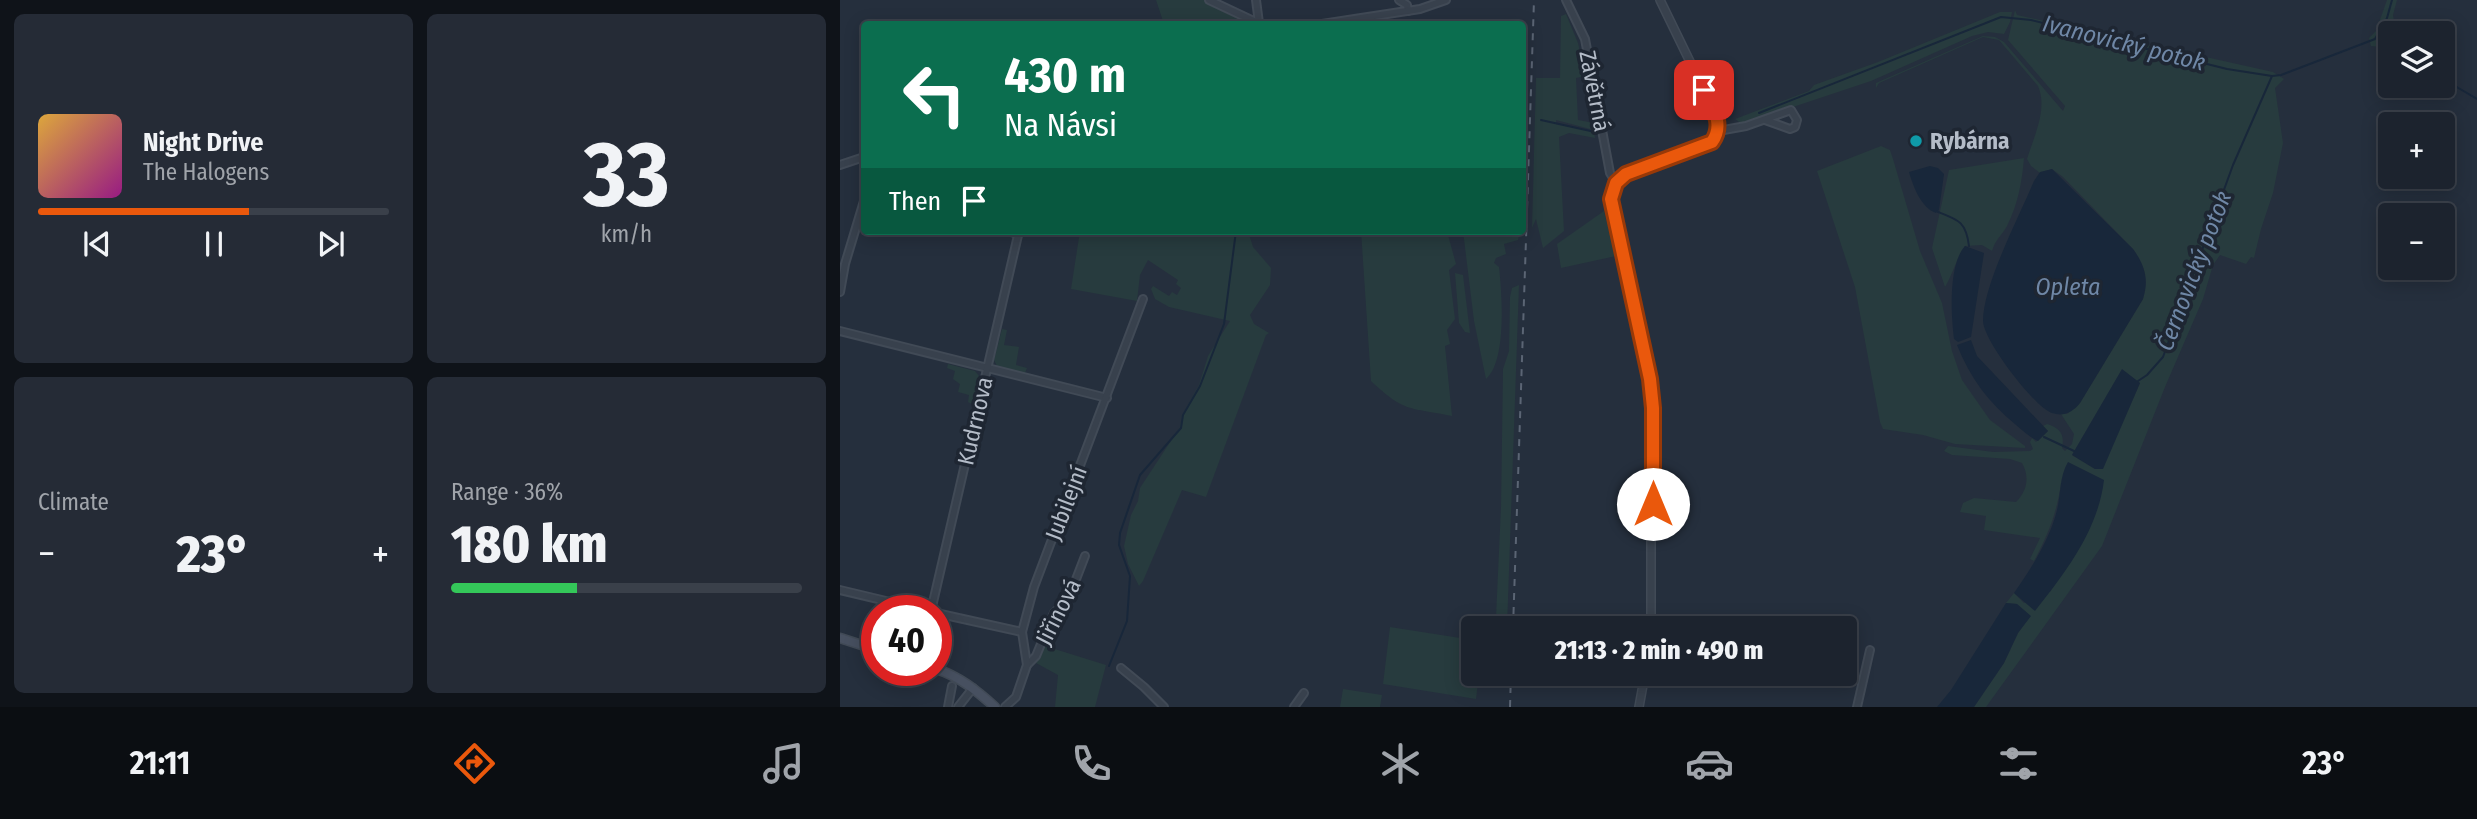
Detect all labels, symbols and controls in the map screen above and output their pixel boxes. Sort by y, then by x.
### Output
water label: Ivanovický potok [2040,9,2208,77]
map controls [2378,21,2455,280]
button: layers [2378,21,2455,98]
text: 430 m [1004,46,1126,105]
street label: Závětrná [1573,48,1617,134]
icon: left [889,49,980,140]
pin [1674,60,1734,120]
icon: arrive [1685,71,1723,109]
text: Na Návsi [1004,106,1117,144]
button: + [2378,112,2455,189]
text: 33 [583,120,670,229]
text: Night Drive [143,127,263,158]
place label: Rybárna [1930,127,2010,155]
marker: Rybárna [1908,133,1924,149]
text: The Halogens [143,158,269,186]
icon: arrive [955,182,993,220]
text: Then [889,186,941,217]
water label: Černovický potok [2150,187,2237,355]
button: − [2378,203,2455,280]
text: km/h [601,220,652,248]
icon: previous [78,225,116,263]
icon: pause [195,225,233,263]
icon: next [312,225,350,263]
water label: Opleta [2036,273,2100,301]
street label: Kudrnova [951,374,999,468]
street label: Jubilejní [1039,462,1093,544]
position arrow [1616,467,1690,541]
text: Range · 36% [451,478,563,506]
text: Climate [38,488,109,516]
text: 180 km [451,513,607,576]
text: 23° [177,523,250,586]
text: − [38,531,55,577]
text: + [372,531,389,577]
street label: Jiřinová [1029,574,1087,650]
speed limit sign: 40 [861,595,952,686]
text: 21:13 · 2 min · 490 m [1555,635,1763,666]
icon: directions [450,739,499,788]
icon: music [759,739,808,788]
icon: phone [1067,739,1116,788]
icon: climate [1376,739,1425,788]
icon: car [1685,739,1734,788]
icon: filters [1994,739,2043,788]
text: 21:11 [130,744,190,782]
text: 23° [2302,744,2347,782]

